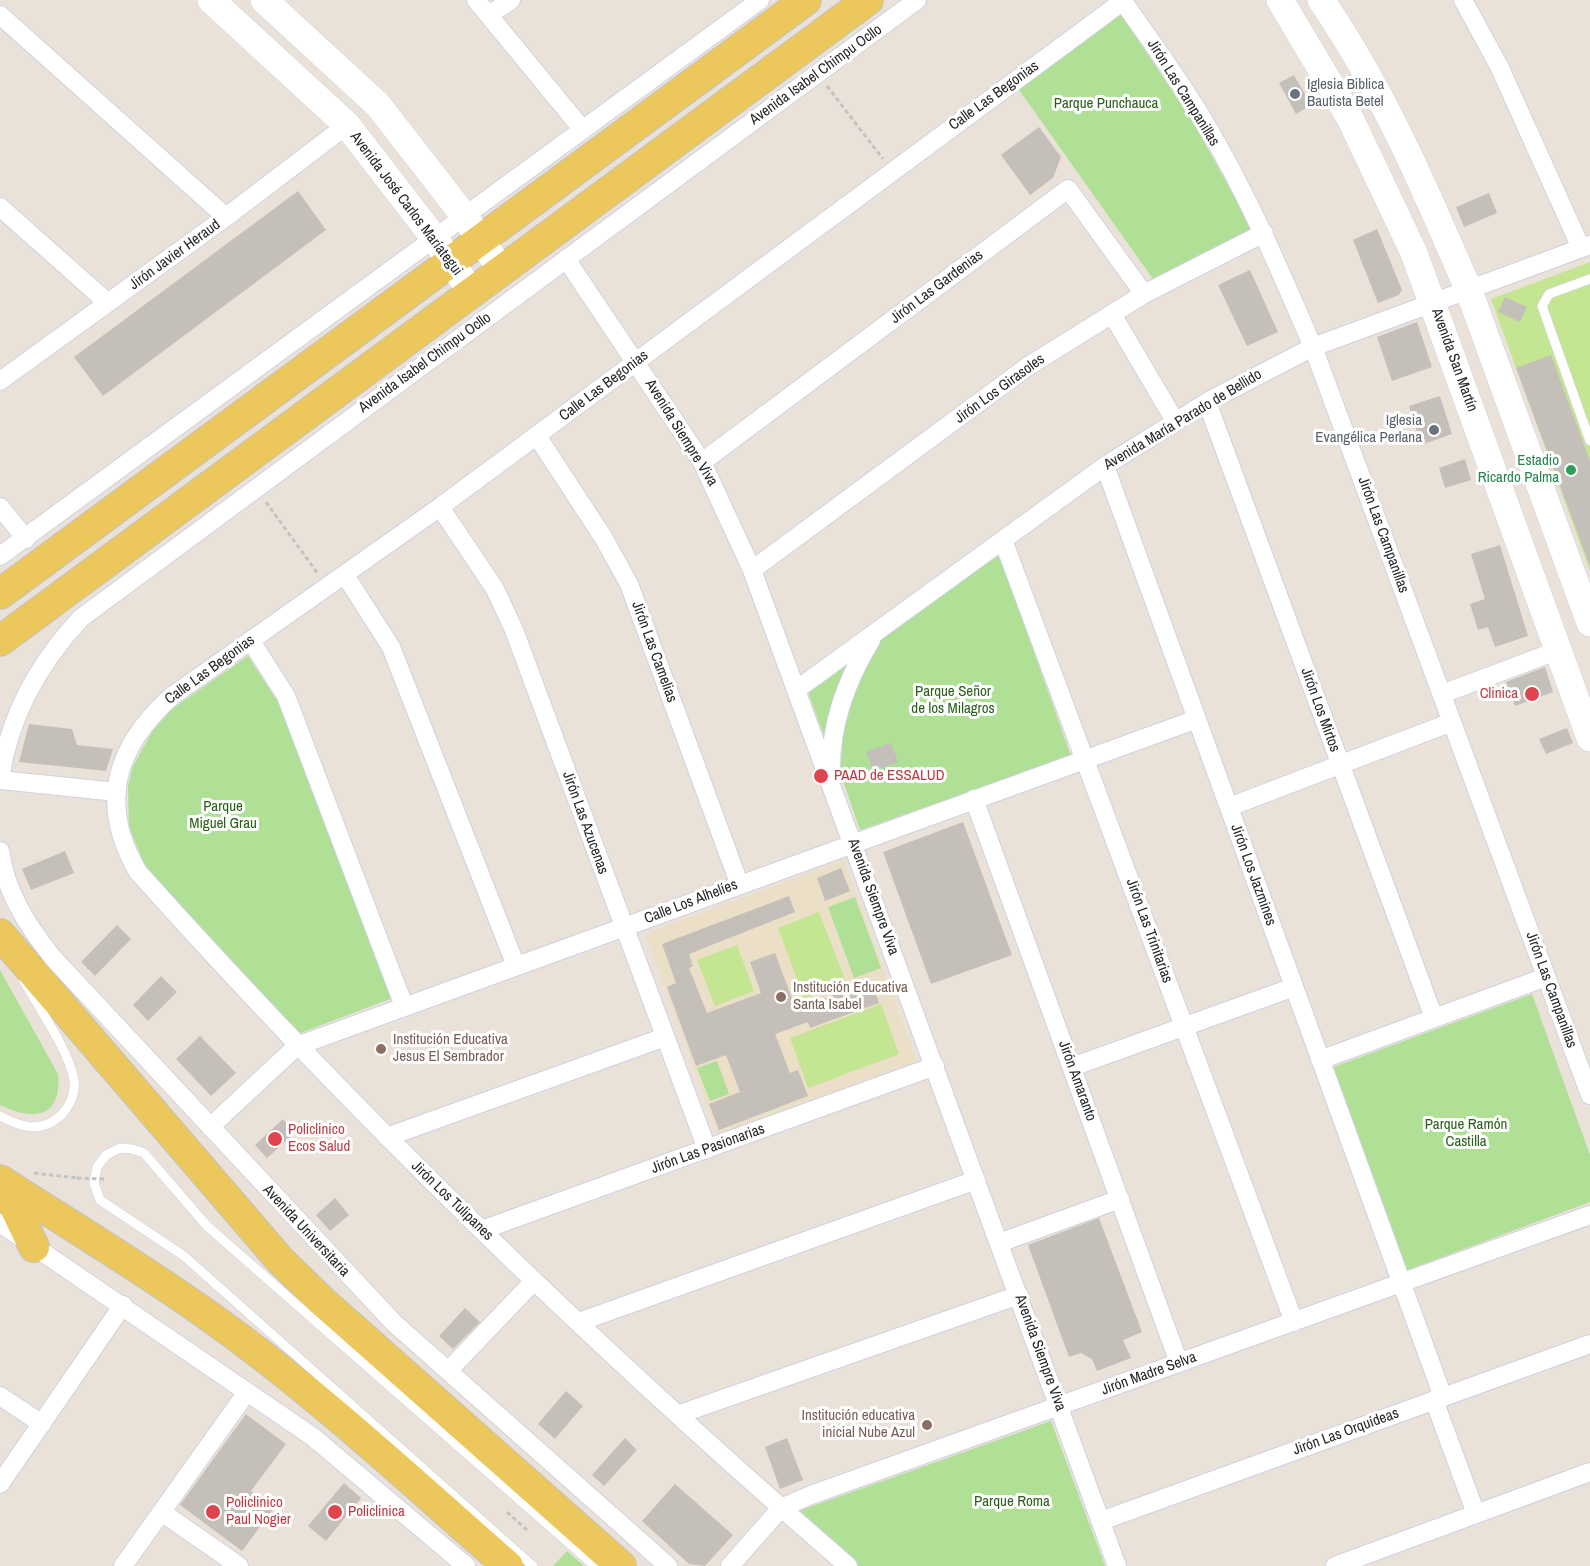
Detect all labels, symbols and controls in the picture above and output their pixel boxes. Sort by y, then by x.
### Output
street label: Avenida Isabel Chimpu Ocllo [746,21,886,129]
street label: Jirón Las Campanillas [1143,36,1223,150]
street label: Calle Las Begonias [946,57,1042,135]
place label: Iglesia Biblica Bautista Betel [1307,76,1384,111]
marker: Iglesia Biblica Bautista Betel [1288,87,1302,101]
park label: Parque Punchauca [1054,95,1158,113]
street label: Avenida José Carlos Maríategui [346,129,466,279]
street label: Jirón Javier Heraud [126,216,224,294]
street label: Jirón Las Gardenias [887,246,987,328]
street label: Avenida San Martín [1427,306,1481,414]
street label: Avenida Isabel Chimpu Ocllo [355,309,495,417]
street label: Calle Las Begonias [556,347,652,425]
street label: Jirón Los Girasoles [952,350,1048,428]
street label: Avenida María Parado de Bellido [1101,366,1265,474]
street label: Avenida Siempre Viva [641,376,721,490]
place label: Iglesia Evangélica Perlana [1315,412,1422,447]
marker: Iglesia Evangélica Perlana [1427,423,1441,437]
place label: Estadio Ricardo Palma [1478,452,1559,487]
marker: Estadio Ricardo Palma [1564,463,1578,477]
street label: Jirón Las Campanillas [1354,474,1412,596]
street label: Jirón Las Camelias [627,599,681,705]
street label: Calle Las Begonias [162,631,258,709]
street label: Jirón Los Mirtos [1296,665,1344,755]
park label: Parque Señor de los Milagros [911,683,995,718]
place label: Clinica [1480,685,1518,703]
marker: Clinica [1523,685,1541,703]
marker: PAAD de ESSALUD [812,767,830,785]
place label: PAAD de ESSALUD [834,767,945,785]
street label: Jirón Las Azucenas [558,769,612,877]
park label: Parque Miguel Grau [189,798,257,833]
street label: Jirón Los Jazmines [1226,822,1280,928]
street label: Avenida Siempre Viva [844,836,902,958]
street label: Calle Los Alhelíes [642,876,740,928]
street label: Jirón Las Trinitarias [1122,876,1176,986]
street label: Jirón Las Campanillas [1522,929,1580,1051]
place label: Institución Educativa Santa Isabel [793,979,908,1014]
marker: Institución Educativa Santa Isabel [774,990,788,1004]
place label: Institución Educativa Jesus El Sembrador [393,1031,508,1066]
street label: Jirón Amaranto [1054,1038,1100,1124]
marker: Institución Educativa Jesus El Sembrador [374,1042,388,1056]
park label: Parque Ramón Castilla [1425,1116,1507,1151]
street label: Jirón Las Pasionarias [649,1120,767,1178]
place label: Policlinico Ecos Salud [288,1121,350,1156]
marker: Policlinico Ecos Salud [266,1130,284,1148]
street label: Jirón Los Tulipanes [407,1157,497,1245]
street label: Avenida Universitaria [259,1181,353,1281]
street label: Avenida Siempre Viva [1011,1292,1069,1414]
street label: Jirón Madre Selva [1099,1348,1199,1400]
street label: Jirón Las Orquídeas [1291,1404,1401,1460]
place label: Institución educativa inicial Nube Azul [801,1407,915,1442]
marker: Institución educativa inicial Nube Azul [920,1418,934,1432]
park label: Parque Roma [974,1493,1050,1511]
place label: Policlinico Paul Nogier [226,1494,291,1529]
marker: Policlinico Paul Nogier [204,1503,222,1521]
marker: Policlinica [326,1503,344,1521]
place label: Policlinica [348,1503,405,1521]

